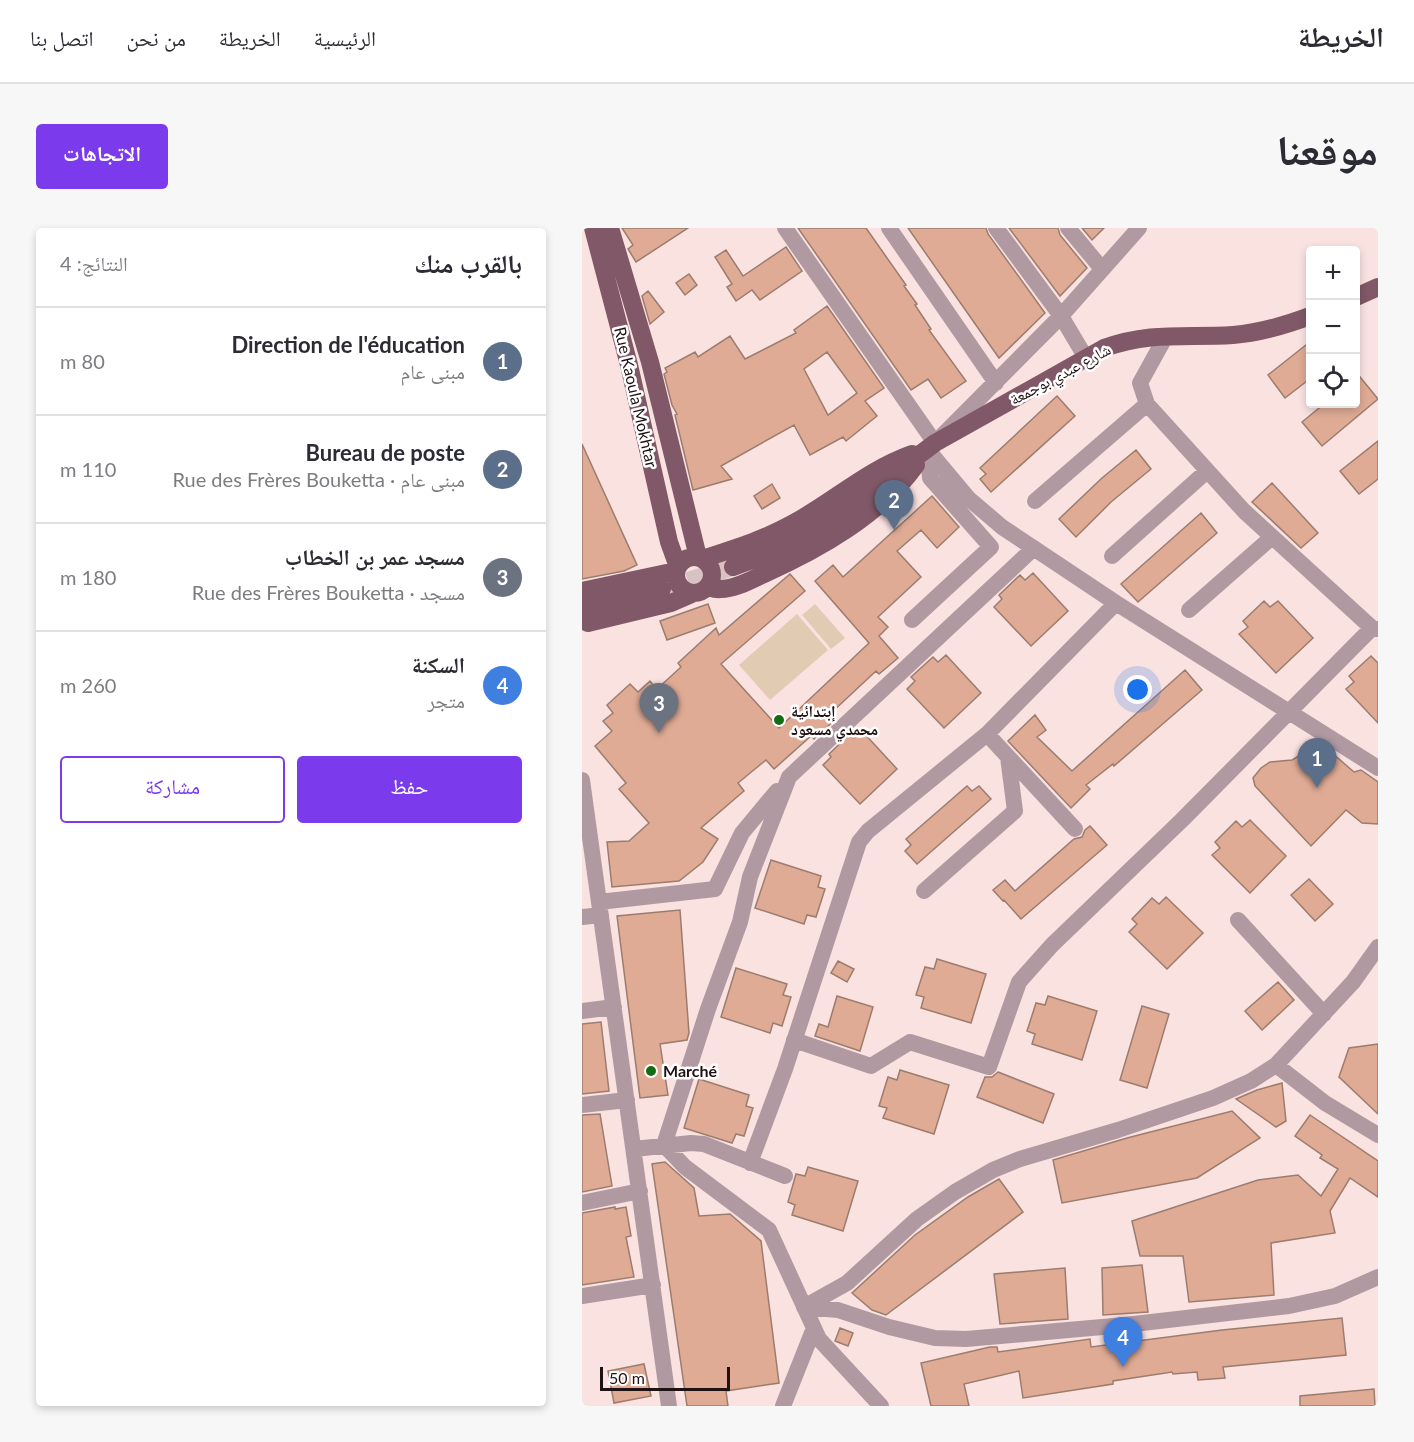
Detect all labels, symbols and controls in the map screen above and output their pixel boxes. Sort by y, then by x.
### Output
text: الخريطة [1298,19,1384,53]
text: اتصل بنا [30,25,94,50]
text: من نحن [127,25,186,50]
text: الخريطة [219,25,281,50]
text: الرئيسية [314,25,376,50]
button: الاتجاهات [36,124,168,189]
text: موقعنا [1277,124,1378,174]
map controls [1306,246,1360,408]
button: + [1306,246,1360,300]
text: بالقرب منك [414,247,522,279]
text: النتائج: 4 [60,251,128,275]
button: − [1306,300,1360,354]
street label: Rue Kaoula Mokhtar [611,325,662,469]
text: Direction de l'éducation [231,331,465,358]
street label: شارع عبدي بوجمعة [1006,339,1115,412]
text: 80 m [60,349,105,373]
text: 1 [497,349,508,373]
button: locate [1306,354,1360,408]
text: مبنى عام [400,359,465,383]
text: Bureau de poste [306,439,465,466]
text: 110 m [60,457,116,481]
text: 2 [497,457,508,481]
text: مبنى عام · Rue des Frères Bouketta [172,467,465,491]
pin: 2 [874,480,914,530]
text: مسجد عمر بن الخطاب [285,543,465,570]
text: 180 m [60,565,116,589]
text: 3 [497,565,508,589]
text: مسجد · Rue des Frères Bouketta [192,580,465,604]
text: السكنة [412,651,465,678]
text: 260 m [60,673,116,697]
text: 4 [497,673,508,697]
your location [1123,675,1152,704]
pin: 3 [640,684,679,733]
text: متجر [427,688,465,712]
place label: إبتدائية محمدي مسعود [791,701,878,742]
marker: إبتدائية محمدي مسعود [772,713,786,727]
pin: 1 [1298,738,1336,788]
button: مشاركة [60,756,285,823]
button: حفظ [297,756,522,823]
place label: Marché [663,1061,718,1080]
marker: Marché [644,1064,658,1078]
pin: 4 [1104,1318,1142,1367]
scale bar [600,1364,730,1392]
text: 50 m [609,1368,645,1387]

